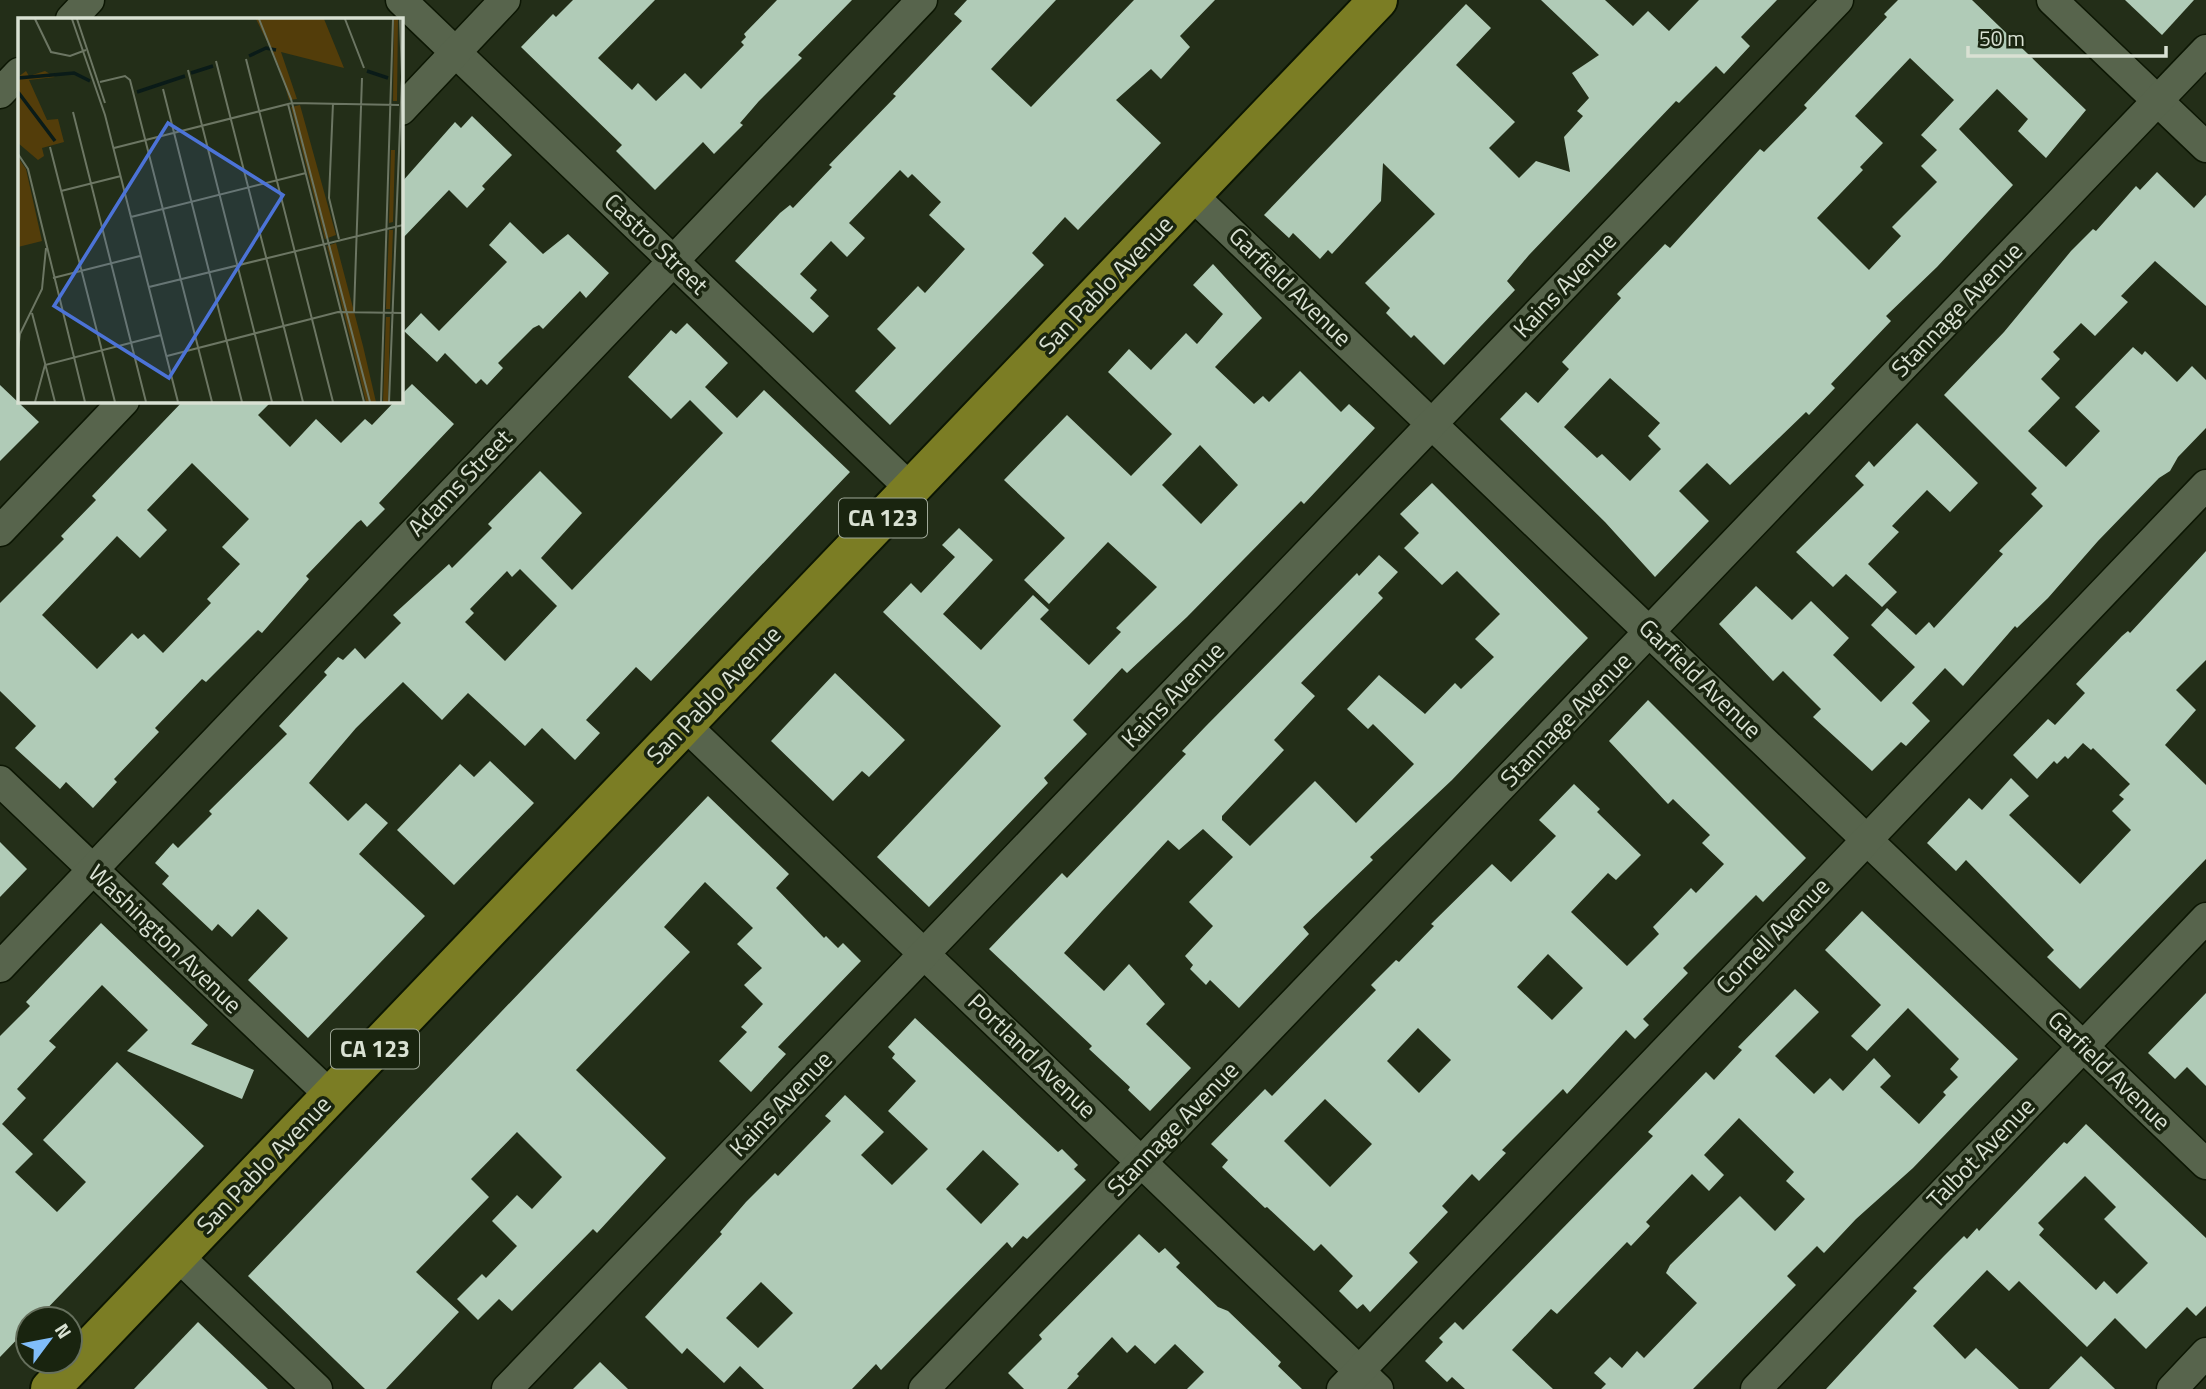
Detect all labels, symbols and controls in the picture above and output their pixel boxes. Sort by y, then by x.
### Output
scale bar [1968,14,2166,58]
inset map [18,18,402,402]
text: 50 m [1979,22,2025,54]
street label: Castro Street [597,184,717,303]
street label: San Pablo Avenue [1030,207,1181,362]
street label: Garfield Avenue [1221,218,1360,354]
street label: Kains Avenue [1504,223,1624,345]
street label: Stannage Avenue [1882,234,2030,385]
street label: Adams Street [399,420,520,544]
road number: CA 123 [839,498,927,538]
street label: Garfield Avenue [1631,610,1770,746]
street label: San Pablo Avenue [638,617,789,772]
street label: Kains Avenue [1112,633,1232,755]
street label: Stannage Avenue [1491,644,1639,795]
street label: Washington Avenue [81,855,251,1021]
street label: Cornell Avenue [1707,869,1837,1002]
street label: Portland Avenue [960,984,1105,1126]
street label: Garfield Avenue [2040,1002,2179,1138]
road number: CA 123 [331,1030,419,1068]
street label: Kains Avenue [720,1042,840,1164]
street label: Stannage Avenue [1098,1053,1246,1204]
street label: San Pablo Avenue [188,1087,339,1242]
street label: Talbot Avenue [1918,1089,2043,1216]
north arrow [14,1305,84,1375]
text: N [48,1317,80,1344]

